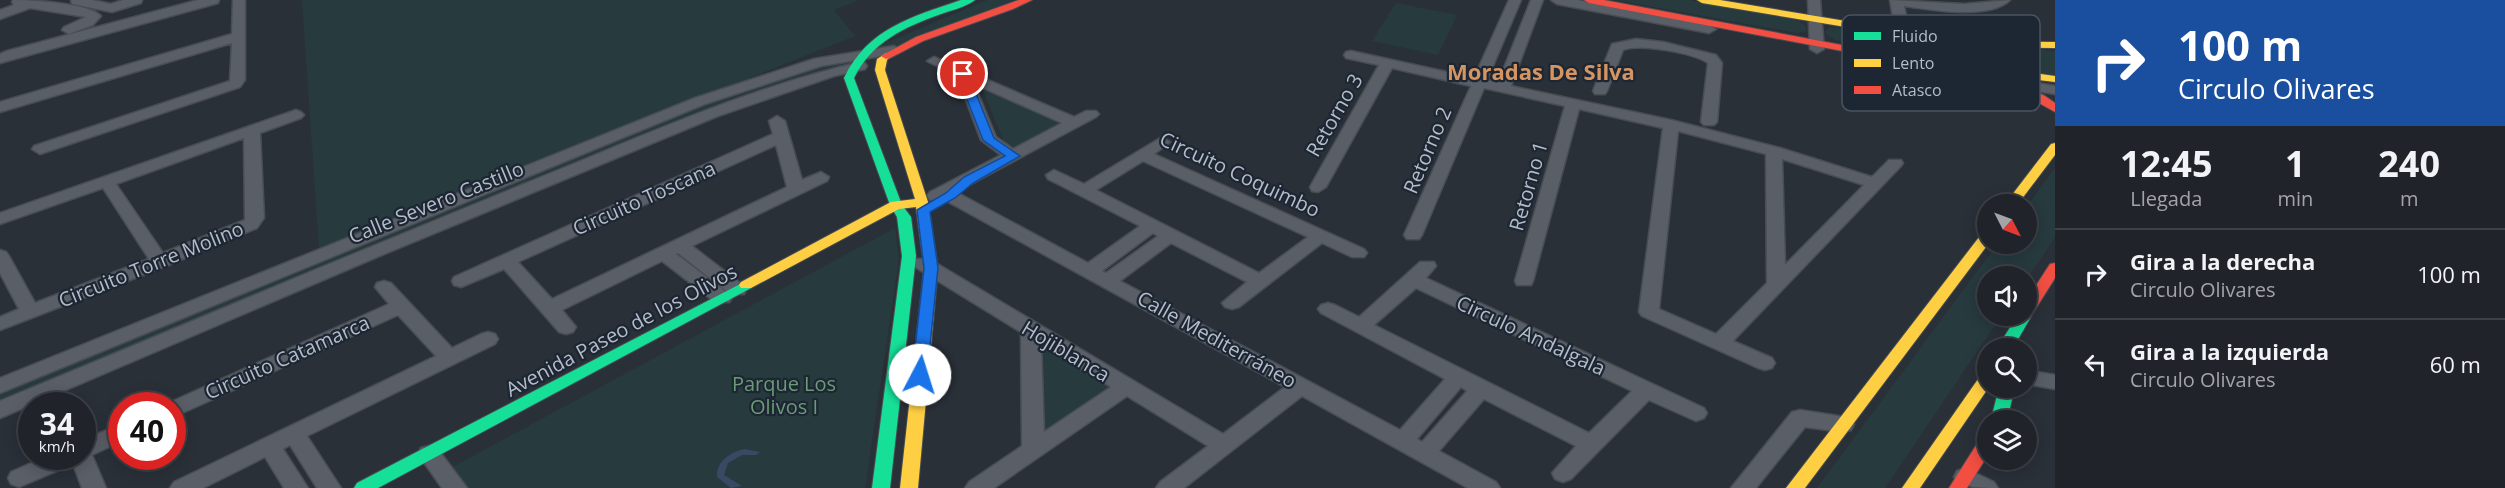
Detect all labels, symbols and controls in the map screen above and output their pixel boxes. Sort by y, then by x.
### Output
legend [1842,15,2040,111]
text: 100 m [2178,16,2302,73]
icon: right [2079,24,2157,102]
text: Fluido [1892,25,1938,47]
pin [937,48,988,99]
text: Lento [1892,52,1934,74]
district label: Moradas De Silva [1447,56,1635,86]
icon: arrive [946,57,979,90]
street label: Retorno 3 [1299,68,1369,162]
text: Circulo Olivares [2178,70,2375,107]
text: Atasco [1892,79,1942,101]
street label: Retorno 2 [1397,102,1457,198]
street label: Circuito Coquimbo [1155,125,1325,223]
street label: Retorno 1 [1502,138,1554,234]
text: 12:45 [2120,139,2213,188]
text: 1 [2285,139,2306,188]
text: 240 [2378,139,2440,188]
street label: Circuito Toscana [568,154,720,242]
street label: Calle Severo Castillo [344,155,528,249]
text: Llegada [2130,185,2202,212]
text: min [2277,185,2313,212]
text: m [2400,185,2418,212]
north arrow [1977,194,2037,254]
map controls [1977,194,2037,470]
street label: Circuito Torre Molino [54,215,248,313]
text: Gira a la derecha [2130,246,2315,276]
street label: Avenida Paseo de los Olivos [501,257,741,403]
icon: right [2079,258,2112,291]
text: 100 m [2417,259,2481,289]
button: sound [1977,266,2037,326]
text: Circulo Olivares [2130,276,2276,303]
street label: Calle Mediterráneo [1133,284,1301,394]
street label: Circulo Andalgala [1452,289,1610,381]
street label: Circuito Catamarca [200,309,374,405]
street label: Hojiblanca [1017,314,1115,388]
text: Gira a la izquierda [2130,336,2329,366]
button: search [1977,338,2037,398]
position arrow [888,343,952,407]
icon: left [2079,348,2112,381]
text: 60 m [2430,349,2481,379]
text: Circulo Olivares [2130,366,2276,393]
park label: Parque Los Olivos I [732,370,836,420]
speed limit sign: 40 [108,392,186,470]
text: 34 [40,403,74,444]
button: layers [1977,410,2037,470]
text: km/h [39,436,75,456]

